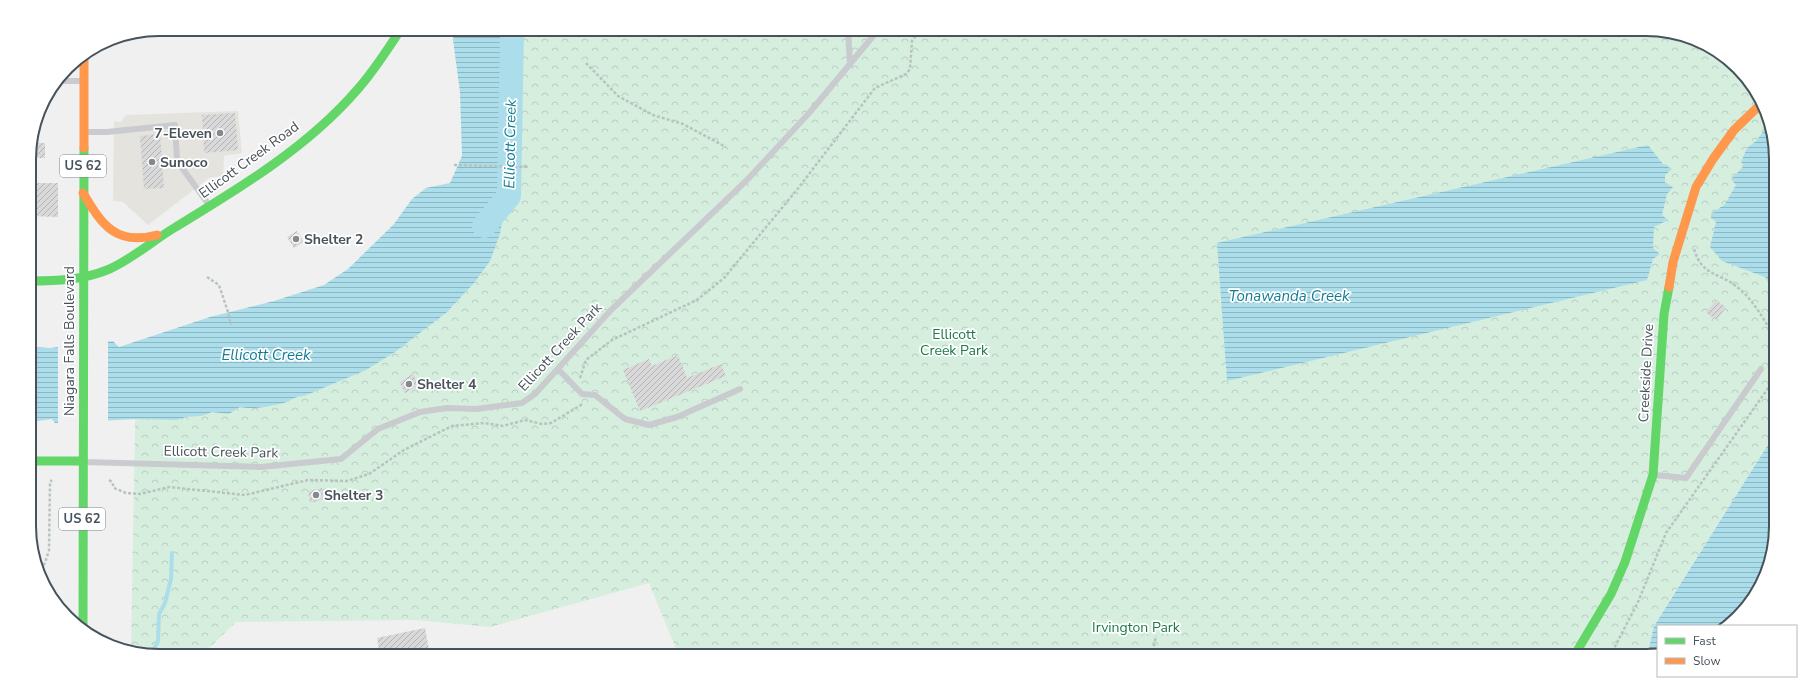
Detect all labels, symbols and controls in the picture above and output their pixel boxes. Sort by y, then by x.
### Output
water label: Ellicott Creek [499,99,521,189]
street label: Ellicott Creek Road [195,117,303,203]
place label: 7-Eleven [154,124,212,143]
marker: 7-Eleven [215,128,225,138]
place label: Sunoco [160,153,208,172]
road number: US 62 [60,155,106,177]
marker: Sunoco [147,157,157,167]
place label: Shelter 2 [304,230,363,249]
marker: Shelter 2 [291,234,301,244]
street label: Niagara Falls Boulevard [60,266,79,416]
water label: Tonawanda Creek [1229,286,1350,306]
street label: Ellicott Creek Park [514,298,607,395]
street label: Creekside Drive [1634,323,1658,423]
park label: Ellicott Creek Park [920,325,989,360]
water label: Ellicott Creek [221,345,311,365]
place label: Shelter 4 [417,375,477,394]
marker: Shelter 4 [404,379,414,389]
street label: Ellicott Creek Park [163,441,280,463]
place label: Shelter 3 [324,486,383,505]
marker: Shelter 3 [311,490,321,500]
road number: US 62 [59,508,105,530]
park label: Irvington Park [1092,618,1181,637]
legend [1657,625,1797,677]
text: Fast [1693,633,1716,649]
text: Slow [1693,653,1721,669]

